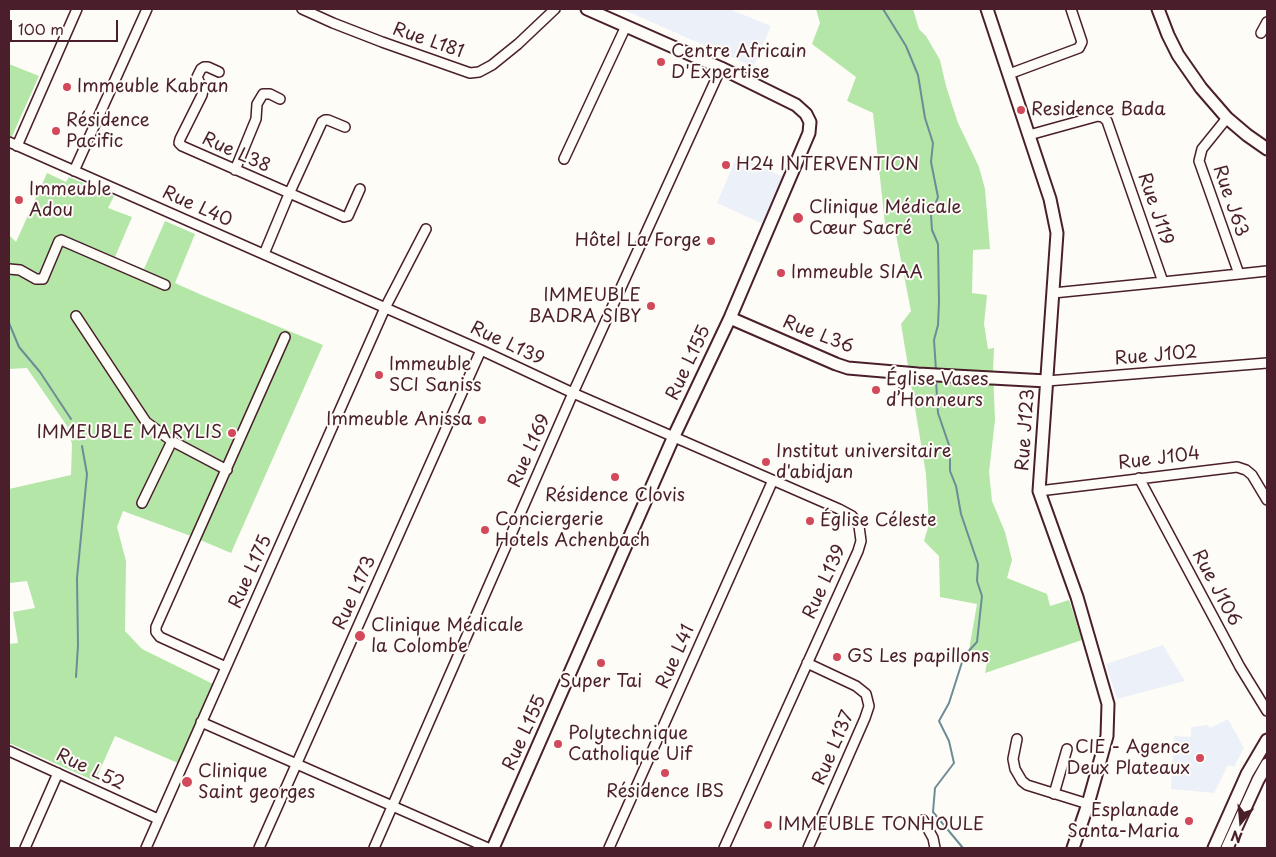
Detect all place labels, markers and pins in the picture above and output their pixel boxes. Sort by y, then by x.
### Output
place label: Centre Africain D'Expertise [671,41,807,84]
marker: Centre Africain D'Expertise [655,56,667,68]
place label: Immeuble Kabran [77,76,229,98]
marker: Immeuble Kabran [61,81,73,93]
place label: Residence Bada [1031,99,1166,121]
marker: Residence Bada [1015,104,1027,116]
place label: Résidence Pacific [66,110,150,152]
marker: Résidence Pacific [50,125,62,137]
place label: H24 INTERVENTION [736,154,919,176]
marker: H24 INTERVENTION [720,159,732,171]
place label: Immeuble Adou [29,179,111,222]
marker: Immeuble Adou [13,194,25,206]
place label: Clinique Médicale Cœur Sacré [809,197,962,240]
marker: Clinique Médicale Cœur Sacré [791,211,805,225]
place label: Hôtel La Forge [575,230,701,252]
marker: Hôtel La Forge [705,235,717,247]
place label: Immeuble SIAA [791,262,923,284]
marker: Immeuble SIAA [775,267,787,279]
place label: IMMEUBLE BADRA SIBY [528,285,641,328]
marker: IMMEUBLE BADRA SIBY [645,300,657,312]
place label: Immeuble SCI Saniss [389,354,481,396]
marker: Immeuble SCI Saniss [373,369,385,381]
place label: Église Vases d’Honneurs [886,369,988,412]
marker: Église Vases d’Honneurs [870,384,882,396]
place label: Immeuble Anissa [326,409,472,431]
marker: Immeuble Anissa [476,414,488,426]
place label: IMMEUBLE MARYLIS [37,422,222,444]
marker: IMMEUBLE MARYLIS [226,427,238,439]
place label: Institut universitaire d'abidjan [776,441,951,484]
marker: Institut universitaire d'abidjan [760,456,772,468]
marker: Résidence Clovis [609,471,621,483]
place label: Résidence Clovis [545,485,685,507]
place label: Conciergerie Hotels Achenbach [495,509,650,552]
place label: Église Céleste [820,510,937,532]
marker: Église Céleste [804,515,816,527]
marker: Conciergerie Hotels Achenbach [479,524,491,536]
place label: Clinique Médicale la Colombe [371,615,524,658]
marker: Clinique Médicale la Colombe [353,629,367,643]
place label: GS Les papillons [847,646,989,668]
marker: GS Les papillons [831,651,843,663]
marker: Super Tai [595,657,607,669]
place label: Super Tai [560,671,642,693]
place label: Polytechnique Catholique Uif [568,723,692,766]
place label: CIE - Agence Deux Plateaux [1066,737,1190,780]
marker: Polytechnique Catholique Uif [552,738,564,750]
marker: CIE - Agence Deux Plateaux [1194,752,1206,764]
place label: Clinique Saint georges [198,761,315,804]
marker: Résidence IBS [659,767,671,779]
marker: Clinique Saint georges [180,775,194,789]
place label: Résidence IBS [606,781,724,803]
place label: Esplanade Santa-Maria [1067,800,1179,842]
place label: IMMEUBLE TONHOULE [778,814,984,836]
marker: Esplanade Santa-Maria [1183,815,1195,827]
marker: IMMEUBLE TONHOULE [762,819,774,831]

